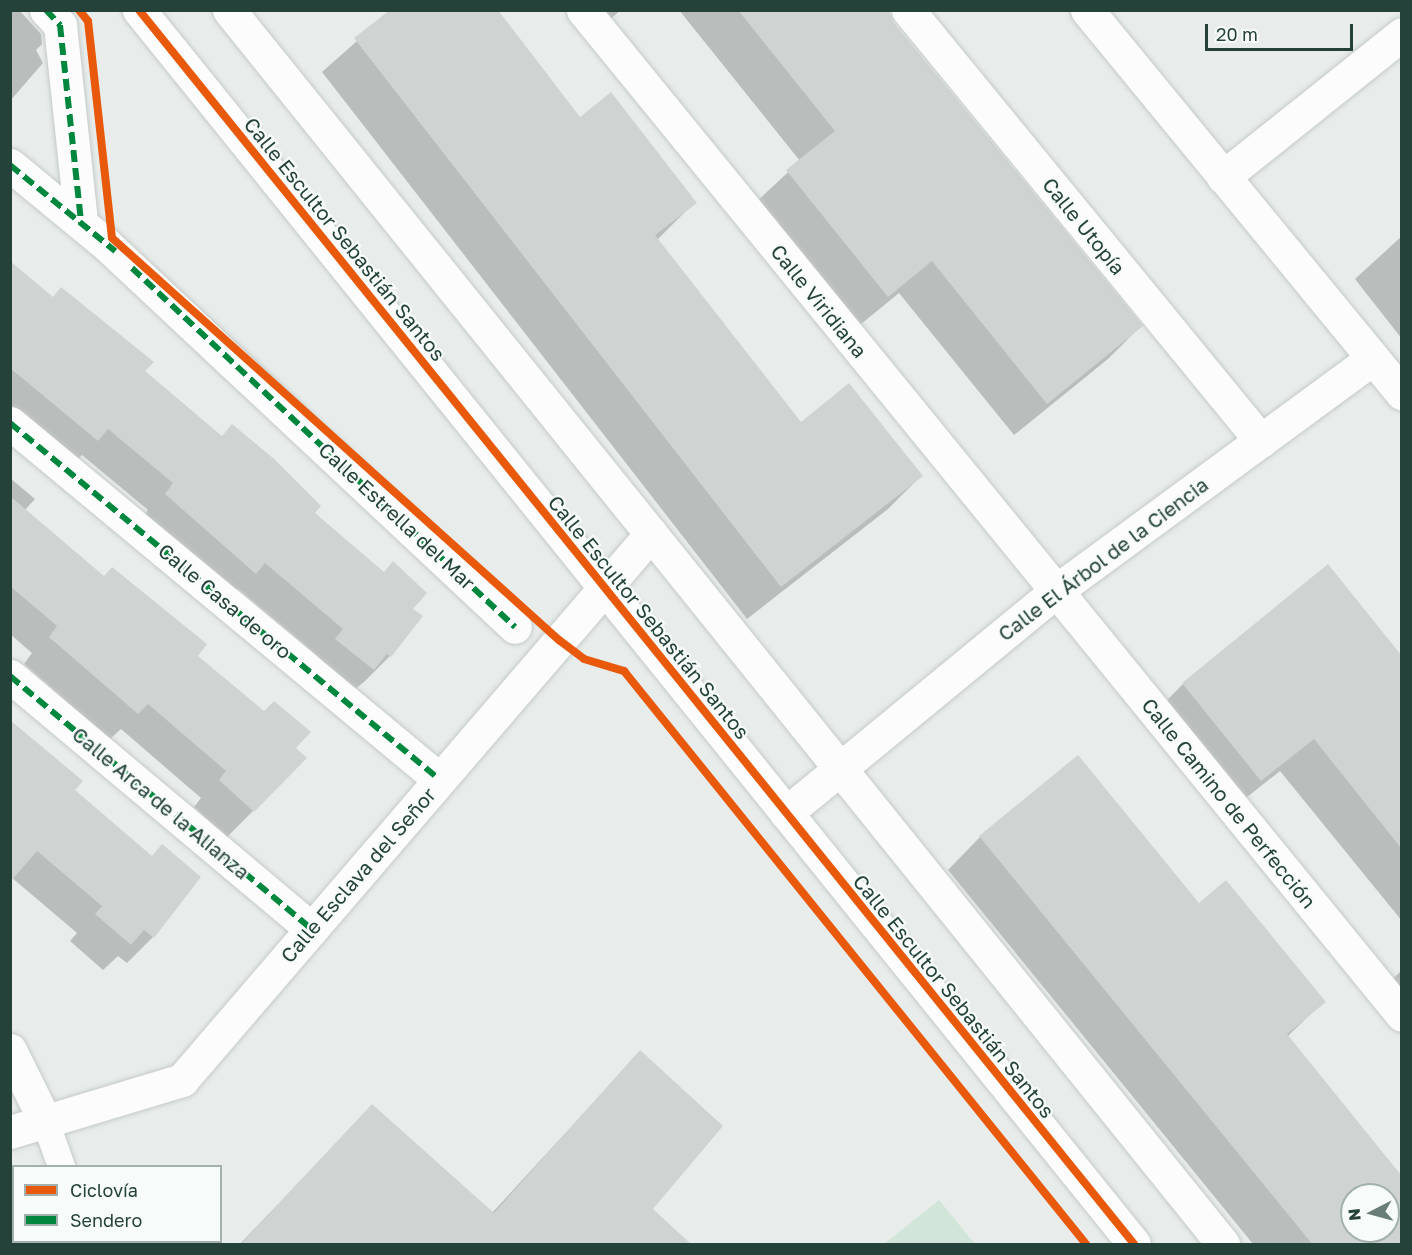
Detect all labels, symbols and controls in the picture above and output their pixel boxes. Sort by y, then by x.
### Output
scale bar [1208,12,1356,50]
text: 20 m [1216,23,1258,45]
street label: Calle Escultor Sebastián Santos [239,113,451,365]
street label: Calle Utopía [1038,173,1130,279]
street label: Calle Viridiana [766,240,872,362]
street label: Calle Estrella del Mar [314,437,480,595]
street label: Calle El Árbol de la Ciencia [993,472,1213,646]
street label: Calle Escultor Sebastián Santos [543,491,755,743]
street label: Calle Casa de oro [154,538,296,664]
street label: Calle Camino de Perfección [1137,693,1321,913]
street label: Calle Arca de la Alianza [68,722,254,884]
street label: Calle Esclava del Señor [276,783,440,967]
street label: Calle Escultor Sebastián Santos [848,870,1060,1122]
legend [12,1165,222,1243]
text: Ciclovía [70,1179,138,1201]
north arrow [1340,1183,1400,1243]
text: N [1344,1208,1365,1222]
text: Sendero [70,1209,142,1231]

